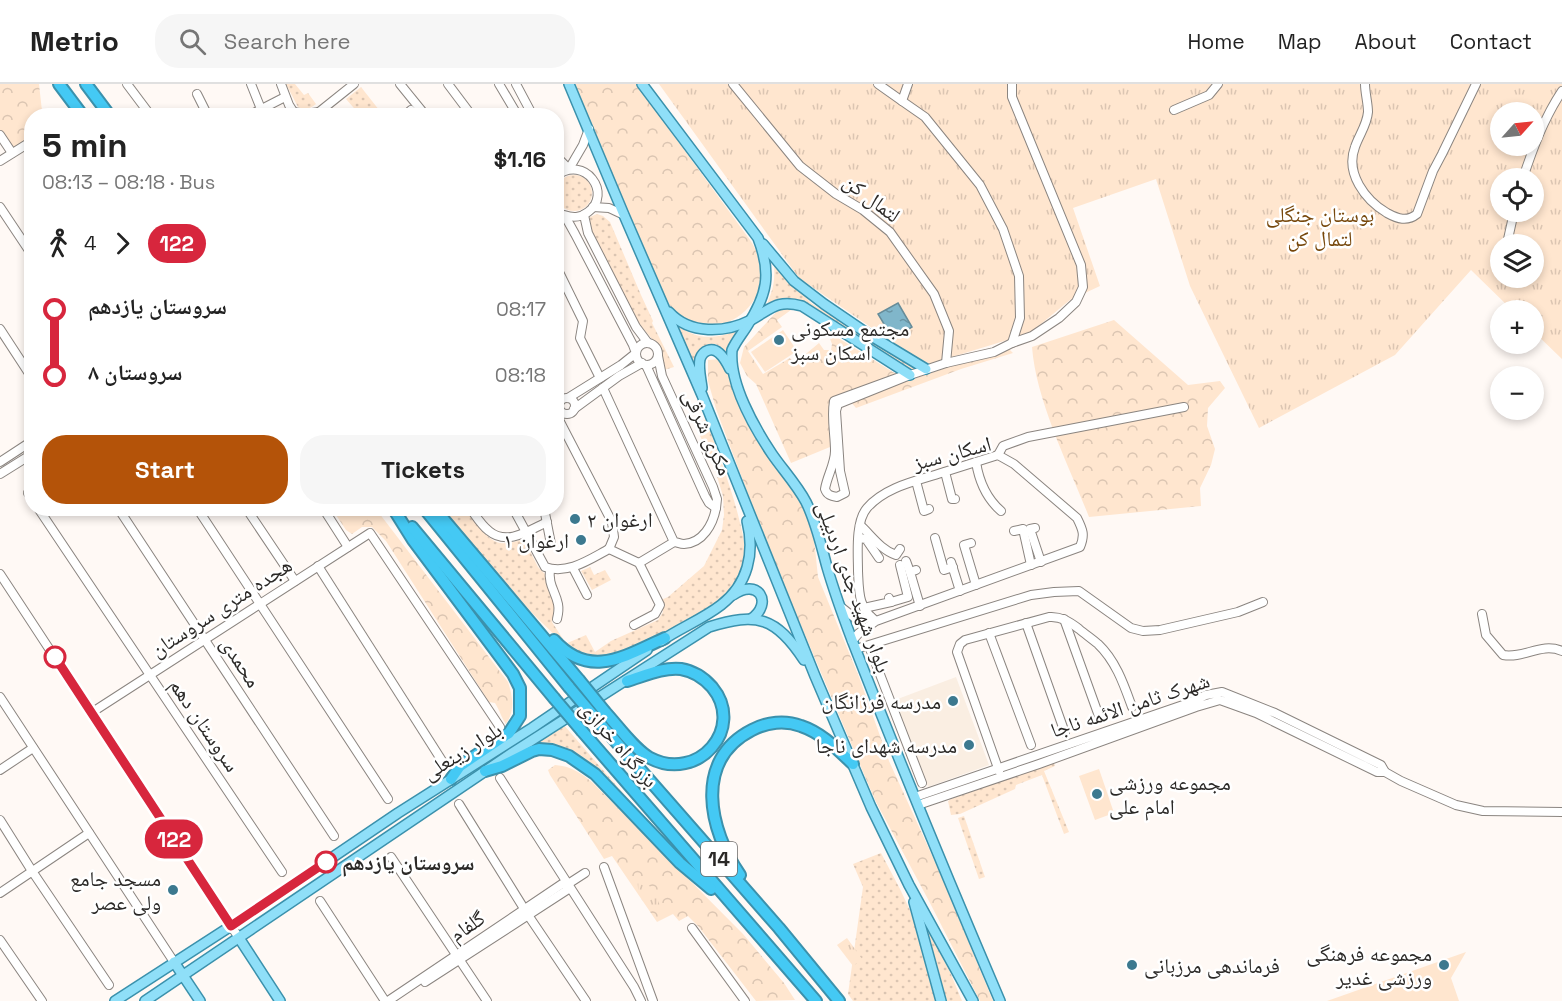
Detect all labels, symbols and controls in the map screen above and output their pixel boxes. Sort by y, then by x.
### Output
search box [155,14,575,68]
text: Metrio [30,23,119,59]
icon: search [176,25,209,58]
text: Search here [224,27,351,55]
text: Home [1187,28,1245,55]
text: Map [1278,28,1322,55]
text: About [1355,28,1417,55]
text: Contact [1450,28,1532,55]
north arrow [1490,102,1544,156]
map controls [1490,102,1544,420]
text: 5 min [42,125,127,167]
text: $1.16 [494,145,546,173]
street label: لتمال کن [838,168,906,228]
button: locate [1490,168,1544,222]
text: 08:13 – 08:18 · Bus [42,169,215,195]
park label: بوستان جنگلی لتمال کن [1266,201,1374,252]
icon: walk [42,227,75,260]
icon: forward [106,227,139,260]
text: 4 [84,230,97,256]
text: 122 [160,230,194,257]
button: layers [1490,234,1544,288]
text: سروستان یازدهم [88,292,227,320]
text: 08:17 [496,296,546,322]
button: + [1490,300,1544,354]
place label: مجتمع مسکونی اسکان سبز [790,315,909,366]
marker: مجتمع مسکونی اسکان سبز [772,333,786,347]
text: سروستان ٨ [88,358,182,386]
text: 08:18 [495,362,546,388]
button: − [1490,366,1544,420]
street label: مکری شرقی [677,385,739,479]
street label: اسکان سبز [909,430,994,477]
button: Start [42,435,288,504]
button: Tickets [300,435,546,504]
street label: بلوار شهید جدی اردبیلی [810,498,898,676]
place label: ارغوان ۲ [587,506,653,533]
marker: ارغوان ۲ [568,512,582,526]
place label: ارغوان ۱ [503,527,569,554]
marker: ارغوان ۱ [574,533,588,547]
street label: هجده متری سروستان [145,551,297,663]
street label: محمدی [215,632,267,692]
unlabelled marker [44,646,66,668]
street label: شهرک ثامن الائمه ناجا [1047,667,1213,743]
street label: سروستان دهم [163,673,246,777]
place label: مدرسه فرزانگان [821,688,941,715]
marker: مدرسه فرزانگان [946,694,960,708]
street label: بزرگراه خرازی [574,695,664,793]
street label: بلوار زینعلی [417,716,507,786]
place label: مدرسه شهدای ناجا [816,732,957,759]
marker: مدرسه شهدای ناجا [962,738,976,752]
place label: مجموعه ورزشی امام علی [1109,769,1231,821]
marker: مجموعه ورزشی امام علی [1090,787,1104,801]
line badge: 122 [140,820,208,858]
text: 122 [157,826,191,853]
road number: 14 [701,842,737,876]
place label: سروستان یازدهم [342,849,475,877]
marker: سروستان یازدهم [315,851,337,873]
place label: مسجد جامع ولی عصر [70,865,161,916]
marker: مسجد جامع ولی عصر [166,883,180,897]
street label: گلفام [444,904,491,949]
place label: مجموعه فرهنگی ورزشی غدیر [1306,940,1432,991]
place label: فرماندهی مرزبانی [1144,952,1280,979]
marker: فرماندهی مرزبانی [1125,958,1139,972]
marker: مجموعه فرهنگی ورزشی غدیر [1437,958,1451,972]

